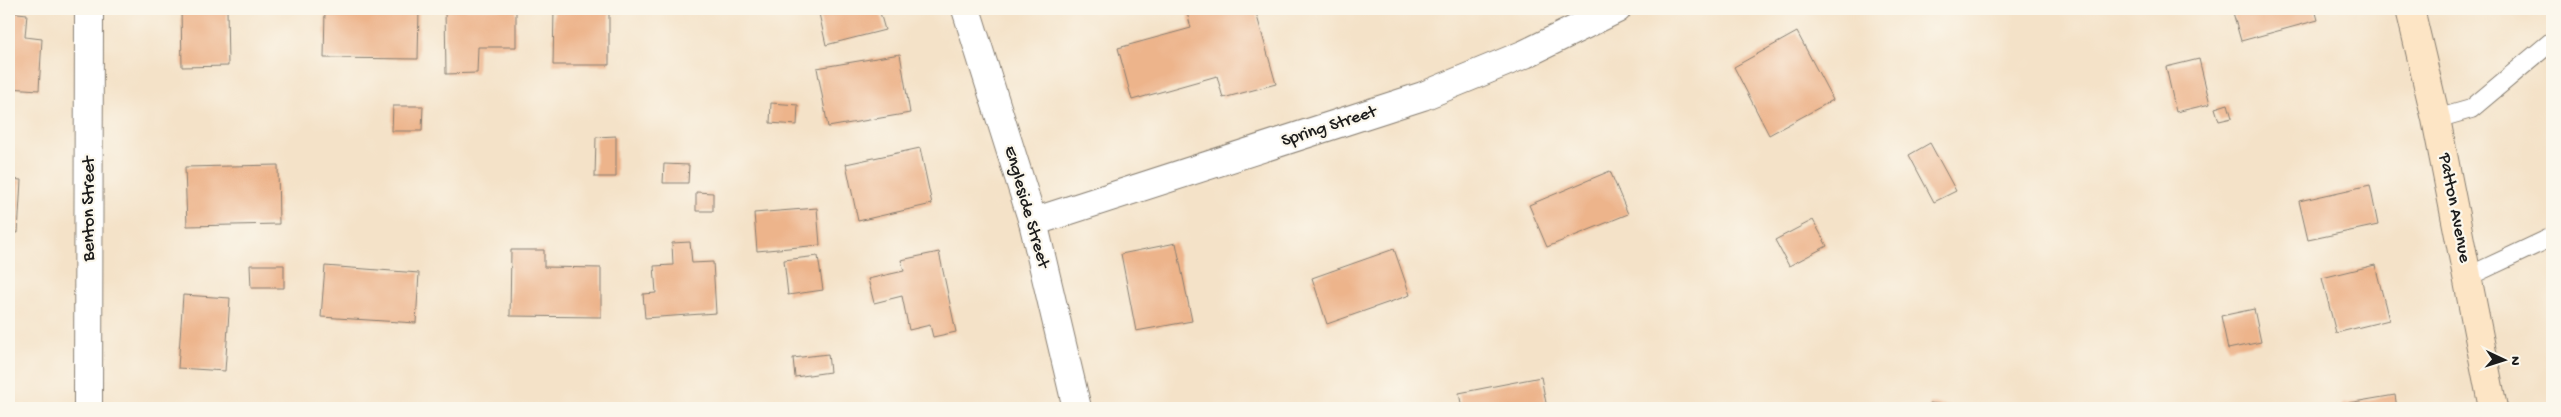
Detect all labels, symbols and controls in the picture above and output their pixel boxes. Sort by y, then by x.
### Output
street label: Spring Street [1279,101,1381,152]
street label: Engleside Street [999,144,1054,272]
street label: Patton Avenue [2433,151,2475,265]
street label: Benton Street [79,155,100,262]
north arrow [2478,334,2528,384]
text: N [2506,356,2523,366]

